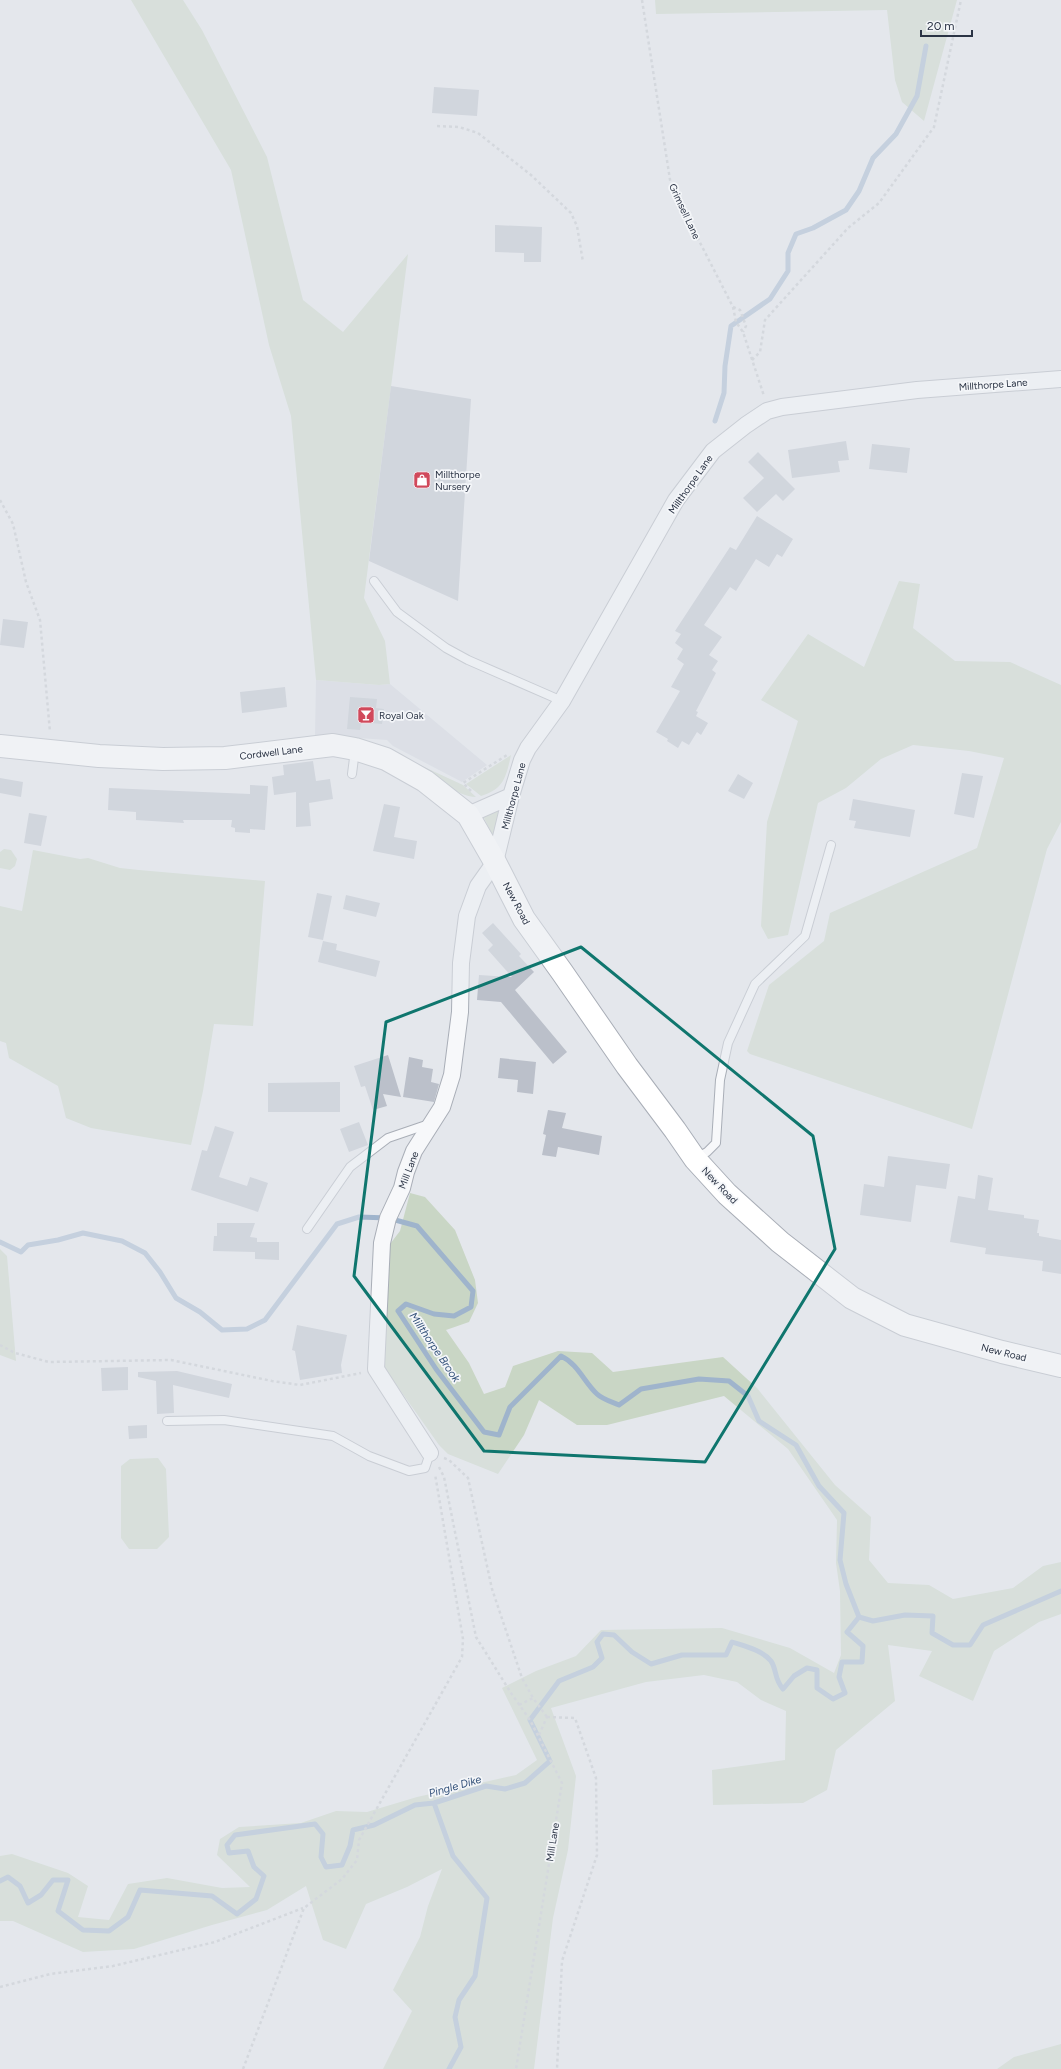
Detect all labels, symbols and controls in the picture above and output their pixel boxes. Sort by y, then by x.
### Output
scale bar [921,12,972,38]
text: 20 m [927,19,955,33]
street label: Grimsell Lane [666,181,703,242]
street label: Millthorpe Lane [958,376,1028,393]
street label: Millthorpe Lane [665,452,716,516]
place label: Millthorpe Nursery [435,468,481,493]
shop icon: Millthorpe Nursery [412,470,432,490]
bar icon: Royal Oak [356,705,376,725]
place label: Royal Oak [379,709,424,722]
street label: Cordwell Lane [239,742,304,763]
street label: Millthorpe Lane [498,761,529,831]
street label: New Road [500,880,533,927]
street label: Mill Lane [395,1149,422,1191]
street label: New Road [699,1164,741,1207]
water label: Millthorpe Brook [407,1310,463,1385]
street label: New Road [980,1341,1028,1364]
water label: Pingle Dike [427,1773,483,1800]
street label: Mill Lane [543,1821,562,1862]

